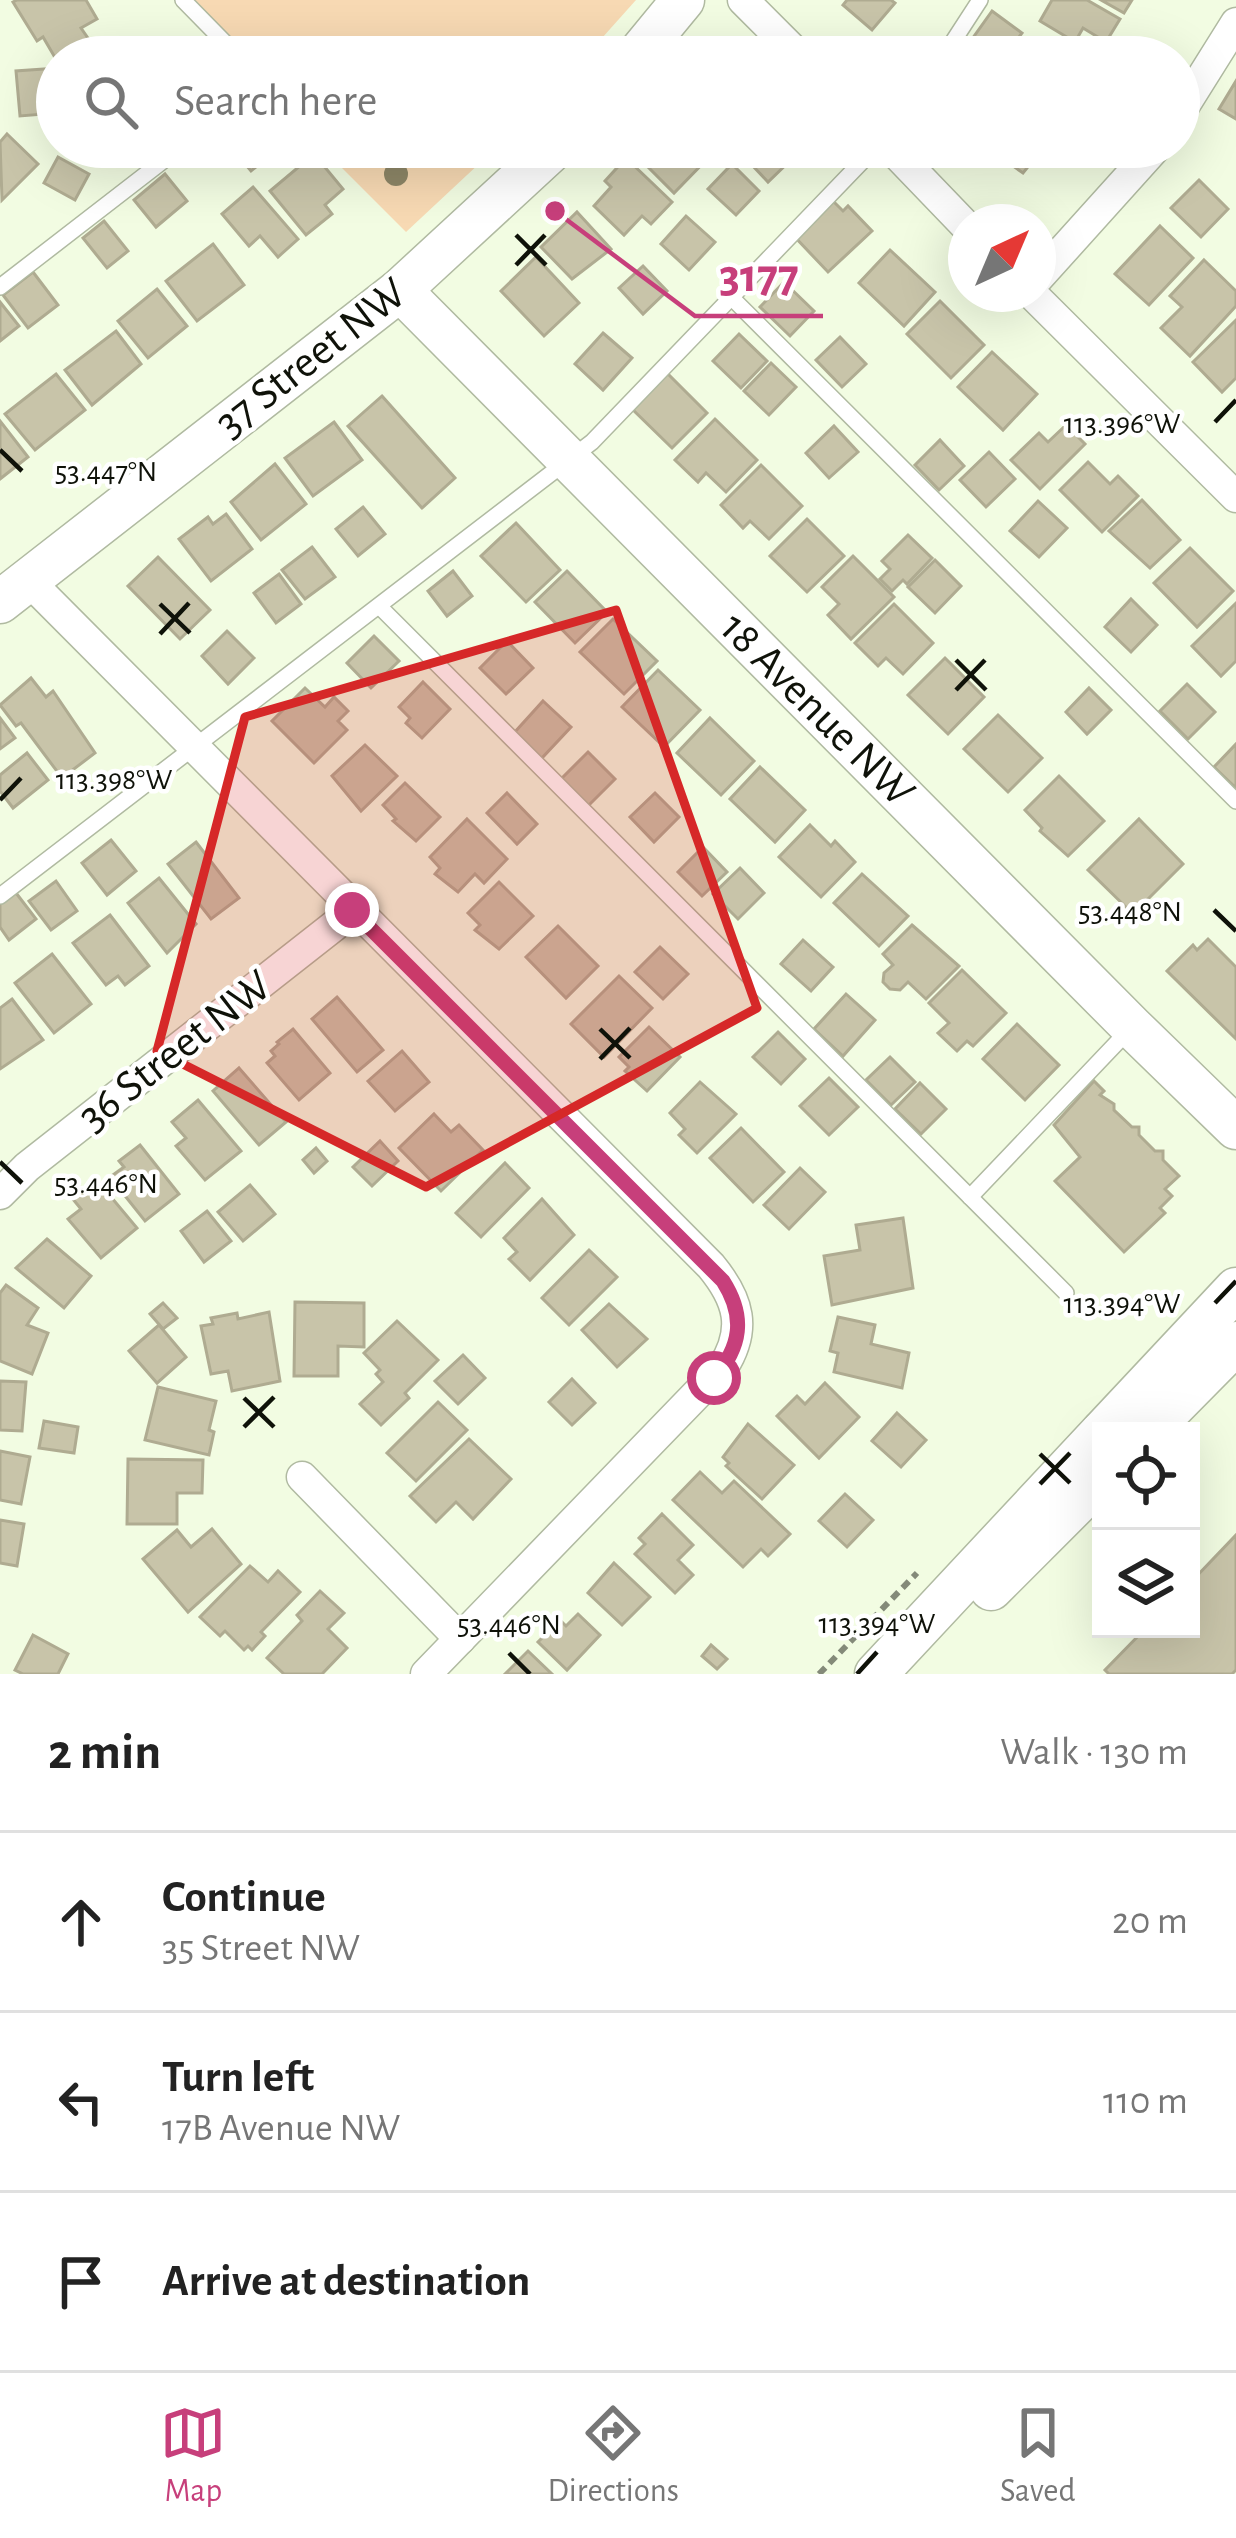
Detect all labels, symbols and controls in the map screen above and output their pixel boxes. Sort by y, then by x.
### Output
search box [36,36,1200,168]
icon: search [78,69,144,135]
text: Search here [174,79,377,124]
north arrow [948,204,1056,312]
callout: 3177 [695,232,823,316]
text: 3177 [719,253,799,301]
street label: 37 Street NW [207,270,415,446]
text: 113.396°W [1064,409,1180,439]
text: 53.447°N [55,457,157,487]
street label: 18 Avenue NW [712,605,922,815]
text: 113.398°W [56,765,172,795]
route end [325,883,379,937]
text: 53.448°N [1078,897,1182,927]
street label: 36 Street NW [70,962,280,1140]
text: 53.446°N [54,1169,158,1199]
text: 113.394°W [1064,1289,1181,1319]
route start [687,1351,741,1405]
map controls [1092,1422,1200,1638]
button: locate [1092,1422,1200,1530]
button: layers [1092,1530,1200,1638]
text: 113.394°W [819,1609,936,1639]
text: 53.446°N [457,1610,561,1640]
text: 2 min [48,1727,161,1778]
text: Walk · 130 m [1000,1733,1188,1772]
text: Continue [162,1875,326,1920]
icon: ahead [48,1889,114,1955]
text: 20 m [1112,1902,1188,1941]
text: 35 Street NW [162,1929,360,1968]
text: Turn left [162,2055,314,2100]
icon: left [48,2069,114,2135]
text: 110 m [1103,2082,1188,2121]
text: 17B Avenue NW [162,2109,400,2148]
icon: arrive [48,2249,114,2315]
text: Arrive at destination [162,2259,530,2304]
tab: Map [160,2400,226,2512]
tab: Directions [547,2400,679,2512]
tab: Saved [1000,2400,1075,2512]

